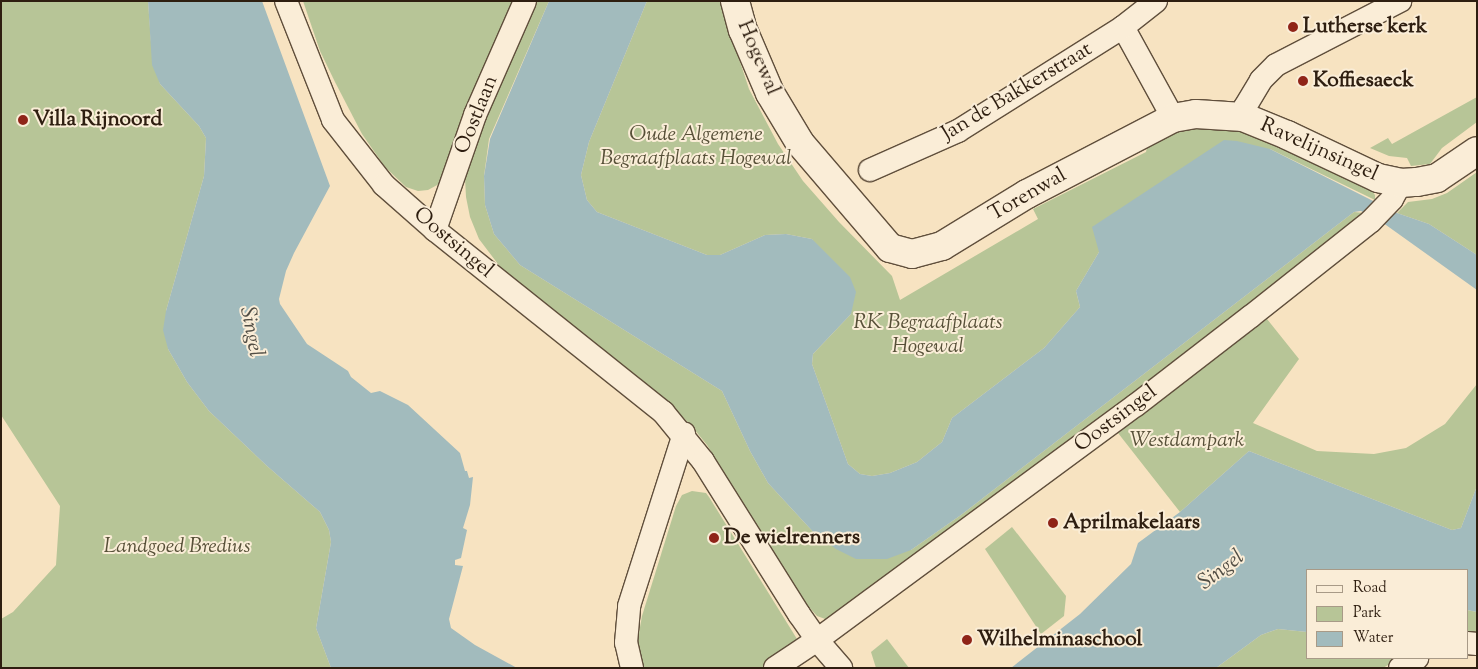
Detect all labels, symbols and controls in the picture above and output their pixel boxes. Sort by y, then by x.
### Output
place label: Lutherse kerk [1303,14,1427,40]
street label: Hogewal [731,17,785,99]
marker: Lutherse kerk [1287,21,1299,33]
street label: Jan de Bakkerstraat [937,37,1097,147]
place label: Koffiesaeck [1313,68,1414,94]
street label: Oostlaan [450,72,504,158]
marker: Koffiesaeck [1297,75,1309,87]
place label: Villa Rijnoord [33,107,162,133]
street label: Ravelijnsingel [1256,113,1382,187]
marker: Villa Rijnoord [17,114,29,126]
park label: Oude Algemene Begraafplaats Hogewal [600,122,792,172]
street label: Torenwal [985,163,1071,227]
street label: Oostsingel [408,202,498,284]
water label: Singel [232,305,268,359]
park label: RK Begraafplaats Hogewal [853,310,1003,360]
street label: Oostsingel [1070,380,1162,458]
park label: Westdampark [1130,428,1244,454]
place label: Aprilmakelaars [1063,510,1200,536]
marker: Aprilmakelaars [1047,517,1059,529]
place label: De wielrenners [724,525,860,551]
marker: De wielrenners [708,532,720,544]
park label: Landgoed Bredius [104,534,250,560]
water label: Singel [1194,545,1250,597]
legend [1306,569,1468,659]
text: Road [1353,578,1387,599]
text: Park [1353,603,1382,624]
place label: Wilhelminaschool [977,627,1142,653]
text: Water [1353,628,1393,649]
marker: Wilhelminaschool [961,634,973,646]

